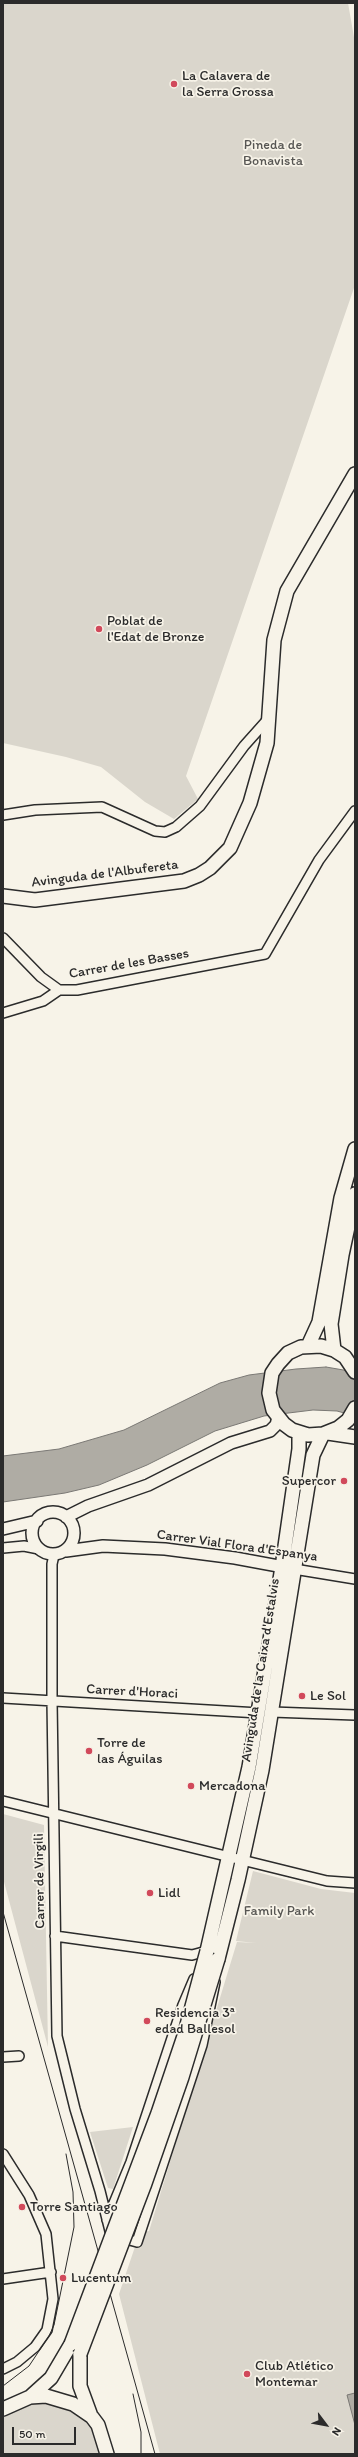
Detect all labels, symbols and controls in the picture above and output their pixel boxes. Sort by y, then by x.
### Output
place label: La Calavera de la Serra Grossa [182,68,274,100]
marker: La Calavera de la Serra Grossa [169,79,179,89]
park label: Pineda de Bonavista [243,137,303,170]
place label: Poblat de l'Edat de Bronze [107,613,204,646]
marker: Poblat de l'Edat de Bronze [94,624,104,634]
street label: Avinguda de l'Albufereta [31,857,179,891]
street label: Carrer de les Basses [68,945,190,983]
place label: Supercor [282,1473,336,1489]
marker: Supercor [339,1476,349,1486]
street label: Carrer Vial Flora d'Espanya [155,1526,319,1566]
street label: Avinguda de la Caixa d'Estalvis [238,1577,284,1763]
street label: Carrer d'Horaci [86,1681,178,1703]
place label: Le Sol [310,1688,346,1704]
marker: Le Sol [297,1691,307,1701]
place label: Torre de las Águilas [97,1735,163,1768]
marker: Torre de las Águilas [84,1746,94,1756]
place label: Mercadona [199,1778,265,1794]
marker: Mercadona [186,1781,196,1791]
street label: Carrer de Virgili [31,1833,49,1929]
place label: Lidl [158,1885,180,1901]
marker: Lidl [145,1888,155,1898]
park label: Family Park [244,1903,314,1919]
place label: Residencia 3ª edad Ballesol [155,2005,235,2038]
marker: Residencia 3ª edad Ballesol [142,2016,152,2026]
place label: Torre Santiago [30,2199,118,2215]
marker: Torre Santiago [17,2202,27,2212]
place label: Lucentum [71,2270,131,2286]
marker: Lucentum [58,2273,68,2283]
place label: Club Atlético Montemar [255,2358,334,2390]
marker: Club Atlético Montemar [242,2369,252,2379]
north arrow [306,2405,346,2445]
scale bar [14,2419,78,2445]
text: N [329,2425,344,2438]
text: 50 m [19,2427,45,2441]

